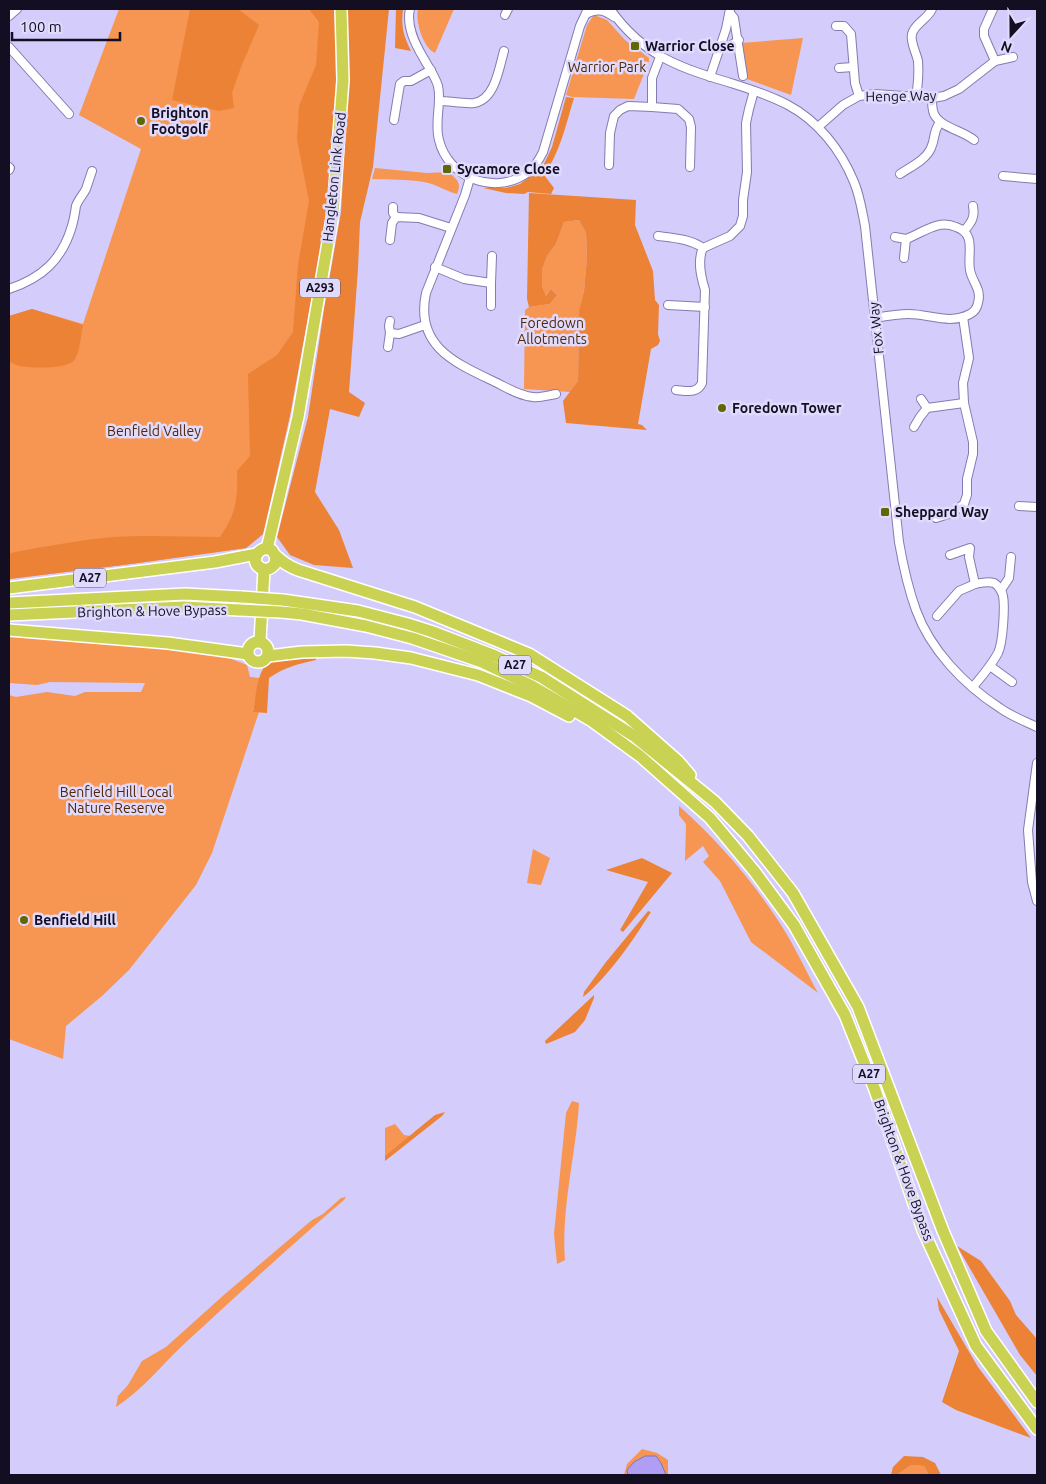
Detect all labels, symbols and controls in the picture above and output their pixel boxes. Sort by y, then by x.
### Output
scale bar [12,10,120,42]
north arrow [986,10,1036,60]
text: 100 m [20,18,62,35]
place label: Warrior Close [645,38,735,54]
text: N [999,38,1014,56]
marker: Warrior Close [629,40,641,52]
park label: Warrior Park [568,59,646,75]
street label: Henge Way [865,87,937,105]
place label: Brighton Footgolf [151,105,209,137]
street label: Hangleton Link Road [319,111,349,243]
marker: Brighton Footgolf [135,115,147,127]
place label: Sycamore Close [457,161,560,177]
marker: Sycamore Close [441,163,453,175]
road number: A293 [300,278,340,298]
street label: Fox Way [865,301,887,355]
park label: Foredown Allotments [517,315,587,347]
place label: Foredown Tower [732,400,842,416]
marker: Foredown Tower [716,402,728,414]
park label: Benfield Valley [107,423,201,439]
place label: Sheppard Way [895,504,989,520]
marker: Sheppard Way [879,506,891,518]
road number: A27 [74,568,106,588]
street label: Brighton & Hove Bypass [77,602,227,620]
road number: A27 [499,656,531,674]
park label: Benfield Hill Local Nature Reserve [60,784,173,816]
place label: Benfield Hill [34,912,116,928]
marker: Benfield Hill [18,914,30,926]
road number: A27 [853,1064,885,1084]
street label: Brighton & Hove Bypass [871,1097,937,1243]

